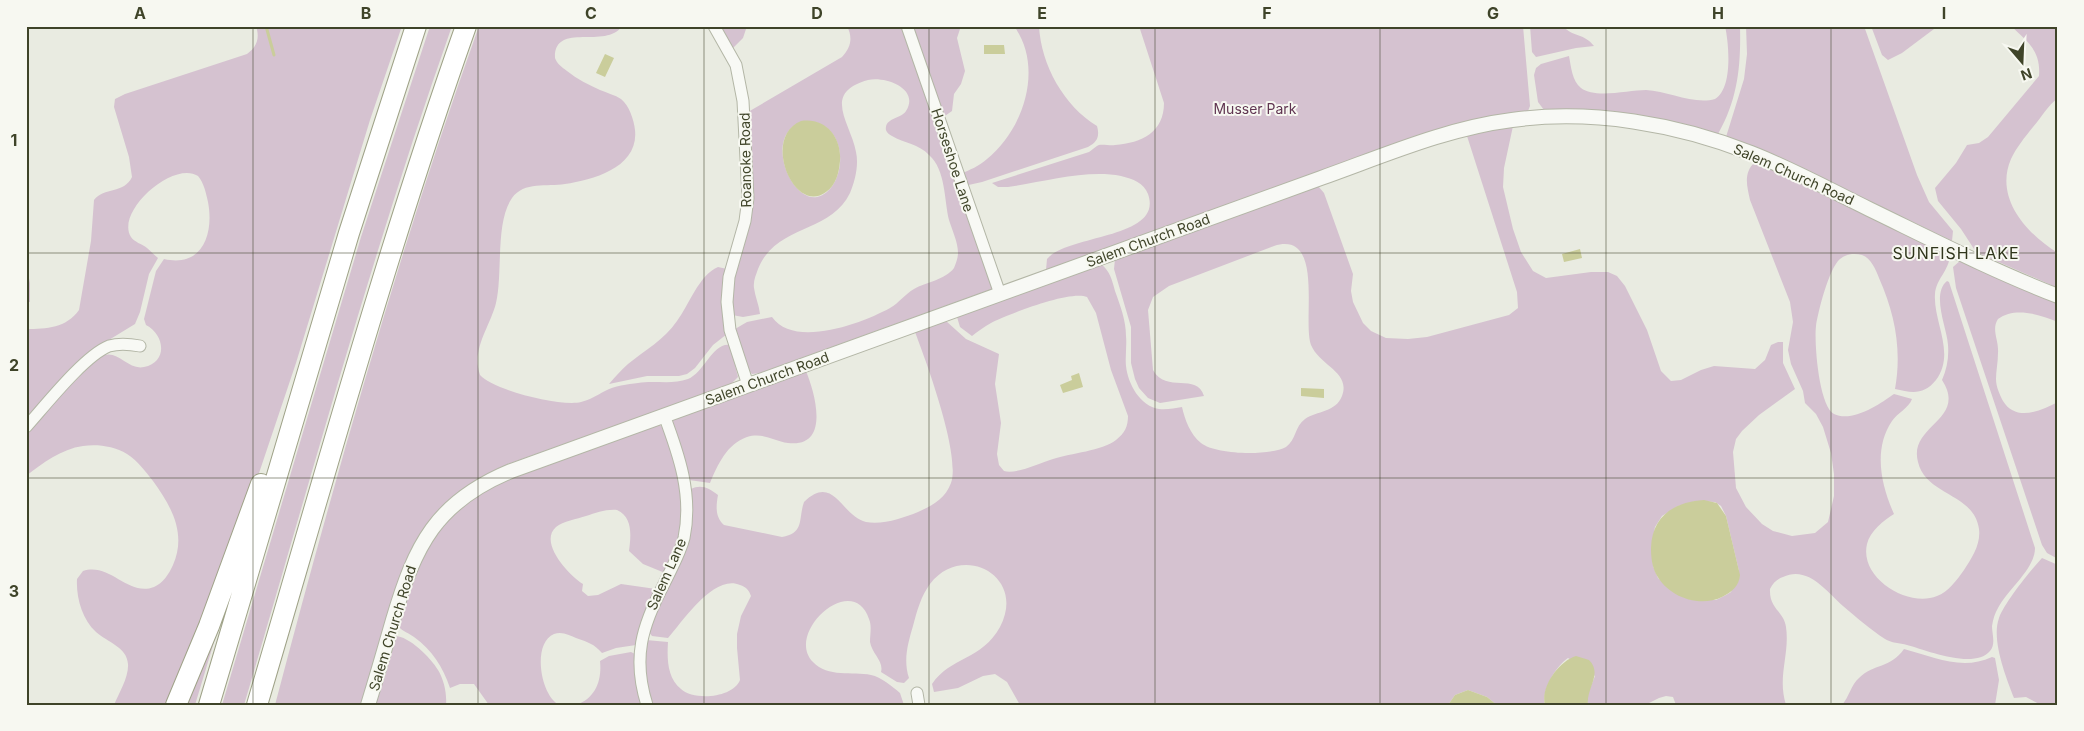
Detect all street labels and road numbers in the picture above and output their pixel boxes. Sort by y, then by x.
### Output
street label: Horseshoe Lane [928,106,978,214]
street label: Roanoke Road [736,112,754,208]
street label: Salem Church Road [1731,140,1857,208]
street label: Salem Church Road [1084,210,1212,270]
street label: Salem Church Road [703,348,831,408]
street label: Salem Lane [643,535,689,613]
street label: Salem Church Road [365,563,419,693]

